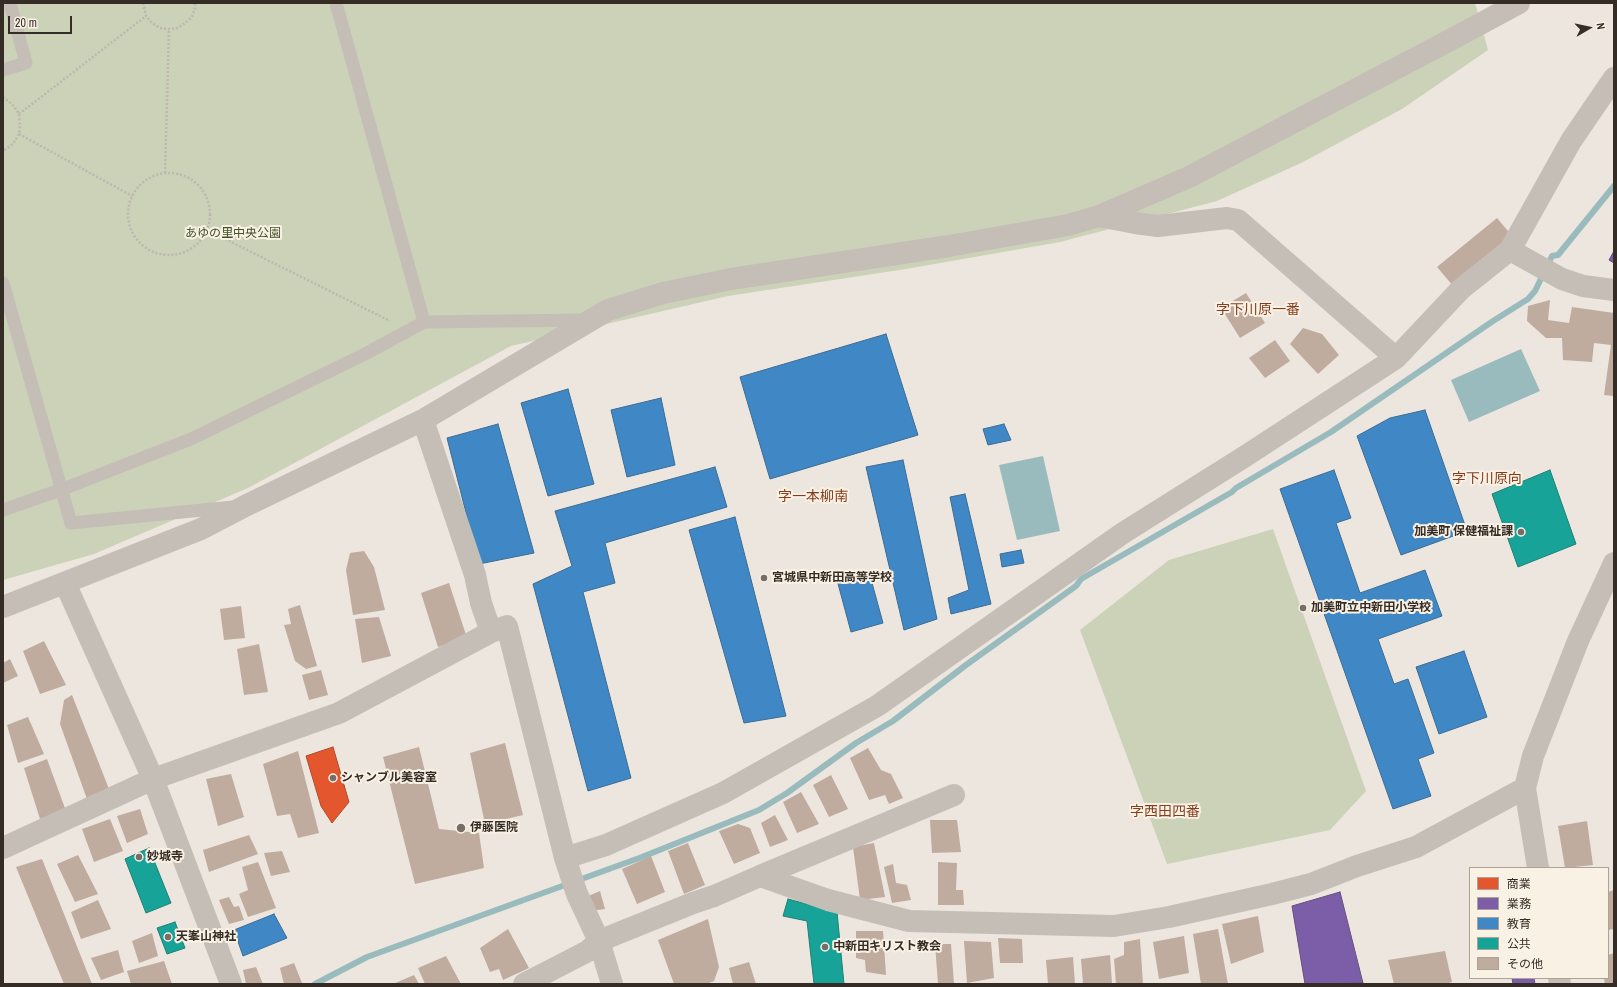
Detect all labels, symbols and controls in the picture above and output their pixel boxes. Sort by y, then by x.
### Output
scale bar [10,8,74,34]
north arrow [1569,8,1609,48]
text: 20 m [15,15,37,31]
text: N [1593,22,1608,30]
park label: あゆの里中央公園 [185,227,281,241]
district label: 字下川原一番 [1216,302,1300,318]
district label: 字下川原向 [1452,471,1522,487]
district label: 字一本柳南 [778,489,848,505]
place label: 加美町 保健福祉課 [1414,525,1513,539]
marker: 加美町 保健福祉課 [1516,527,1526,537]
place label: 宮城県中新田高等学校 [772,571,892,585]
marker: 宮城県中新田高等学校 [759,573,769,583]
place label: 加美町立中新田小学校 [1311,601,1431,615]
marker: 加美町立中新田小学校 [1298,603,1308,613]
place label: シャンブル美容室 [341,771,437,785]
marker: シャンブル美容室 [328,773,338,783]
district label: 字西田四番 [1130,804,1200,820]
place label: 伊藤医院 [470,821,518,835]
marker: 伊藤医院 [455,822,467,834]
place label: 妙城寺 [147,850,183,864]
marker: 妙城寺 [134,852,144,862]
legend [1469,867,1609,979]
text: 商業 [1507,876,1531,892]
text: 業務 [1507,896,1531,912]
text: 教育 [1507,916,1531,932]
place label: 天峯山神社 [176,930,236,944]
marker: 天峯山神社 [163,932,173,942]
text: 公共 [1507,936,1531,952]
place label: 中新田キリスト教会 [833,940,941,954]
marker: 中新田キリスト教会 [820,942,830,952]
text: その他 [1507,956,1543,972]

